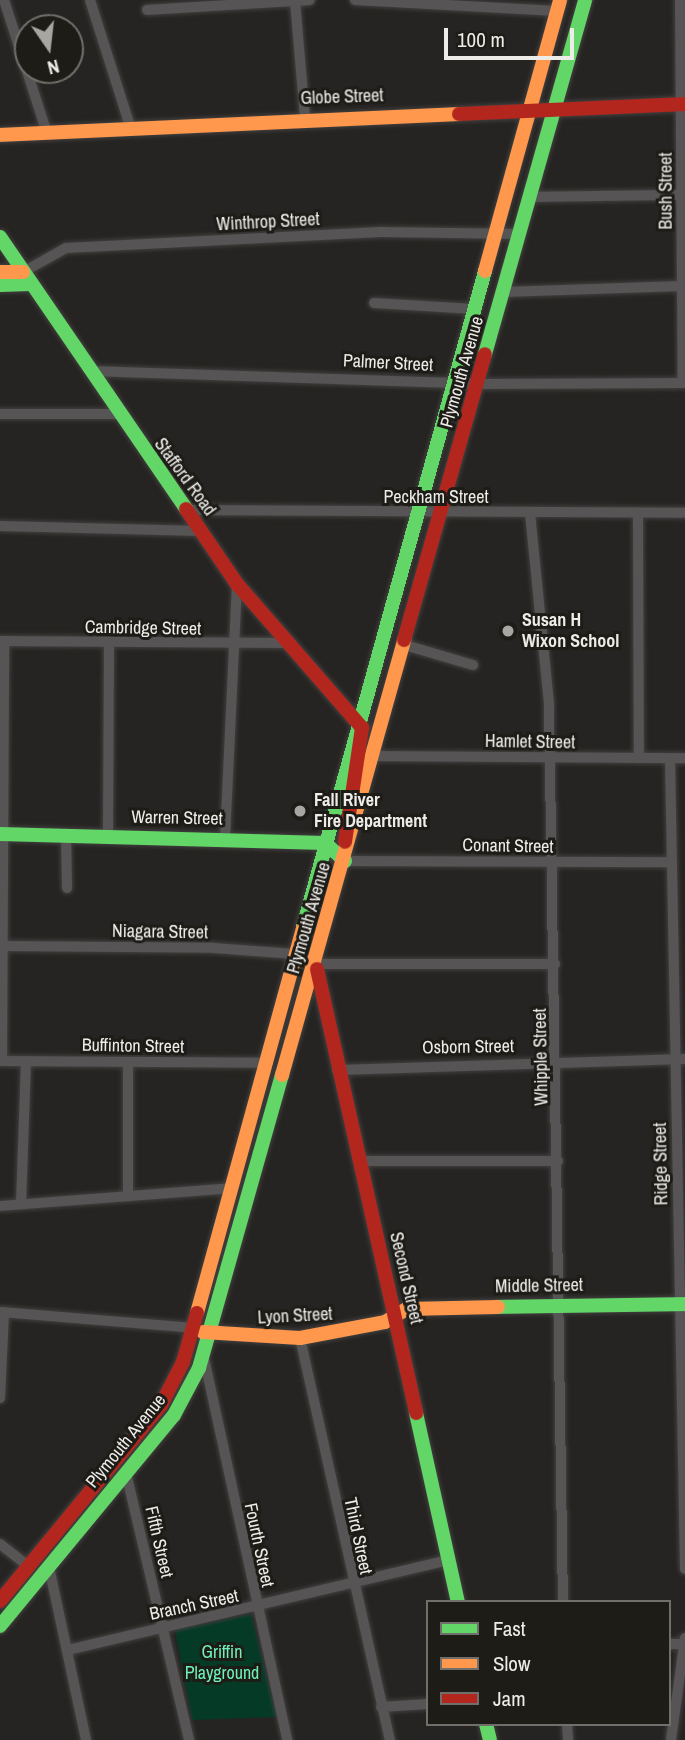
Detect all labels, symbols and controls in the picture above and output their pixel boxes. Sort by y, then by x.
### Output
north arrow [14,14,84,84]
scale bar [447,14,576,58]
text: 100 m [457,25,505,54]
text: N [45,53,62,81]
street label: Globe Street [300,85,384,109]
street label: Bush Street [655,152,677,230]
street label: Winthrop Street [216,209,320,235]
street label: Plymouth Avenue [436,314,488,430]
street label: Palmer Street [342,350,434,376]
street label: Stafford Road [150,434,220,520]
street label: Peckham Street [383,486,489,508]
place label: Susan H Wixon School [522,610,619,652]
street label: Cambridge Street [85,616,201,640]
marker: Susan H Wixon School [500,623,516,639]
street label: Hamlet Street [485,730,575,754]
place label: Fall River Fire Department [314,790,427,832]
marker: Fall River Fire Department [292,803,308,819]
street label: Warren Street [131,806,223,830]
street label: Conant Street [462,834,554,858]
street label: Plymouth Avenue [283,860,335,976]
street label: Niagara Street [112,920,208,944]
street label: Whipple Street [529,1008,553,1106]
street label: Buffinton Street [82,1034,184,1058]
street label: Osborn Street [422,1035,514,1059]
street label: Ridge Street [649,1122,673,1206]
street label: Second Street [385,1230,427,1326]
street label: Middle Street [495,1274,583,1298]
street label: Lyon Street [257,1303,333,1329]
street label: Plymouth Avenue [81,1389,171,1493]
street label: Third Street [339,1496,377,1576]
street label: Fourth Street [240,1501,278,1589]
street label: Fifth Street [140,1504,178,1580]
street label: Branch Street [148,1585,240,1625]
legend [426,1600,671,1726]
text: Fast [493,1614,526,1643]
park label: Griffin Playground [185,1642,259,1684]
text: Slow [493,1649,530,1678]
text: Jam [493,1684,526,1713]

